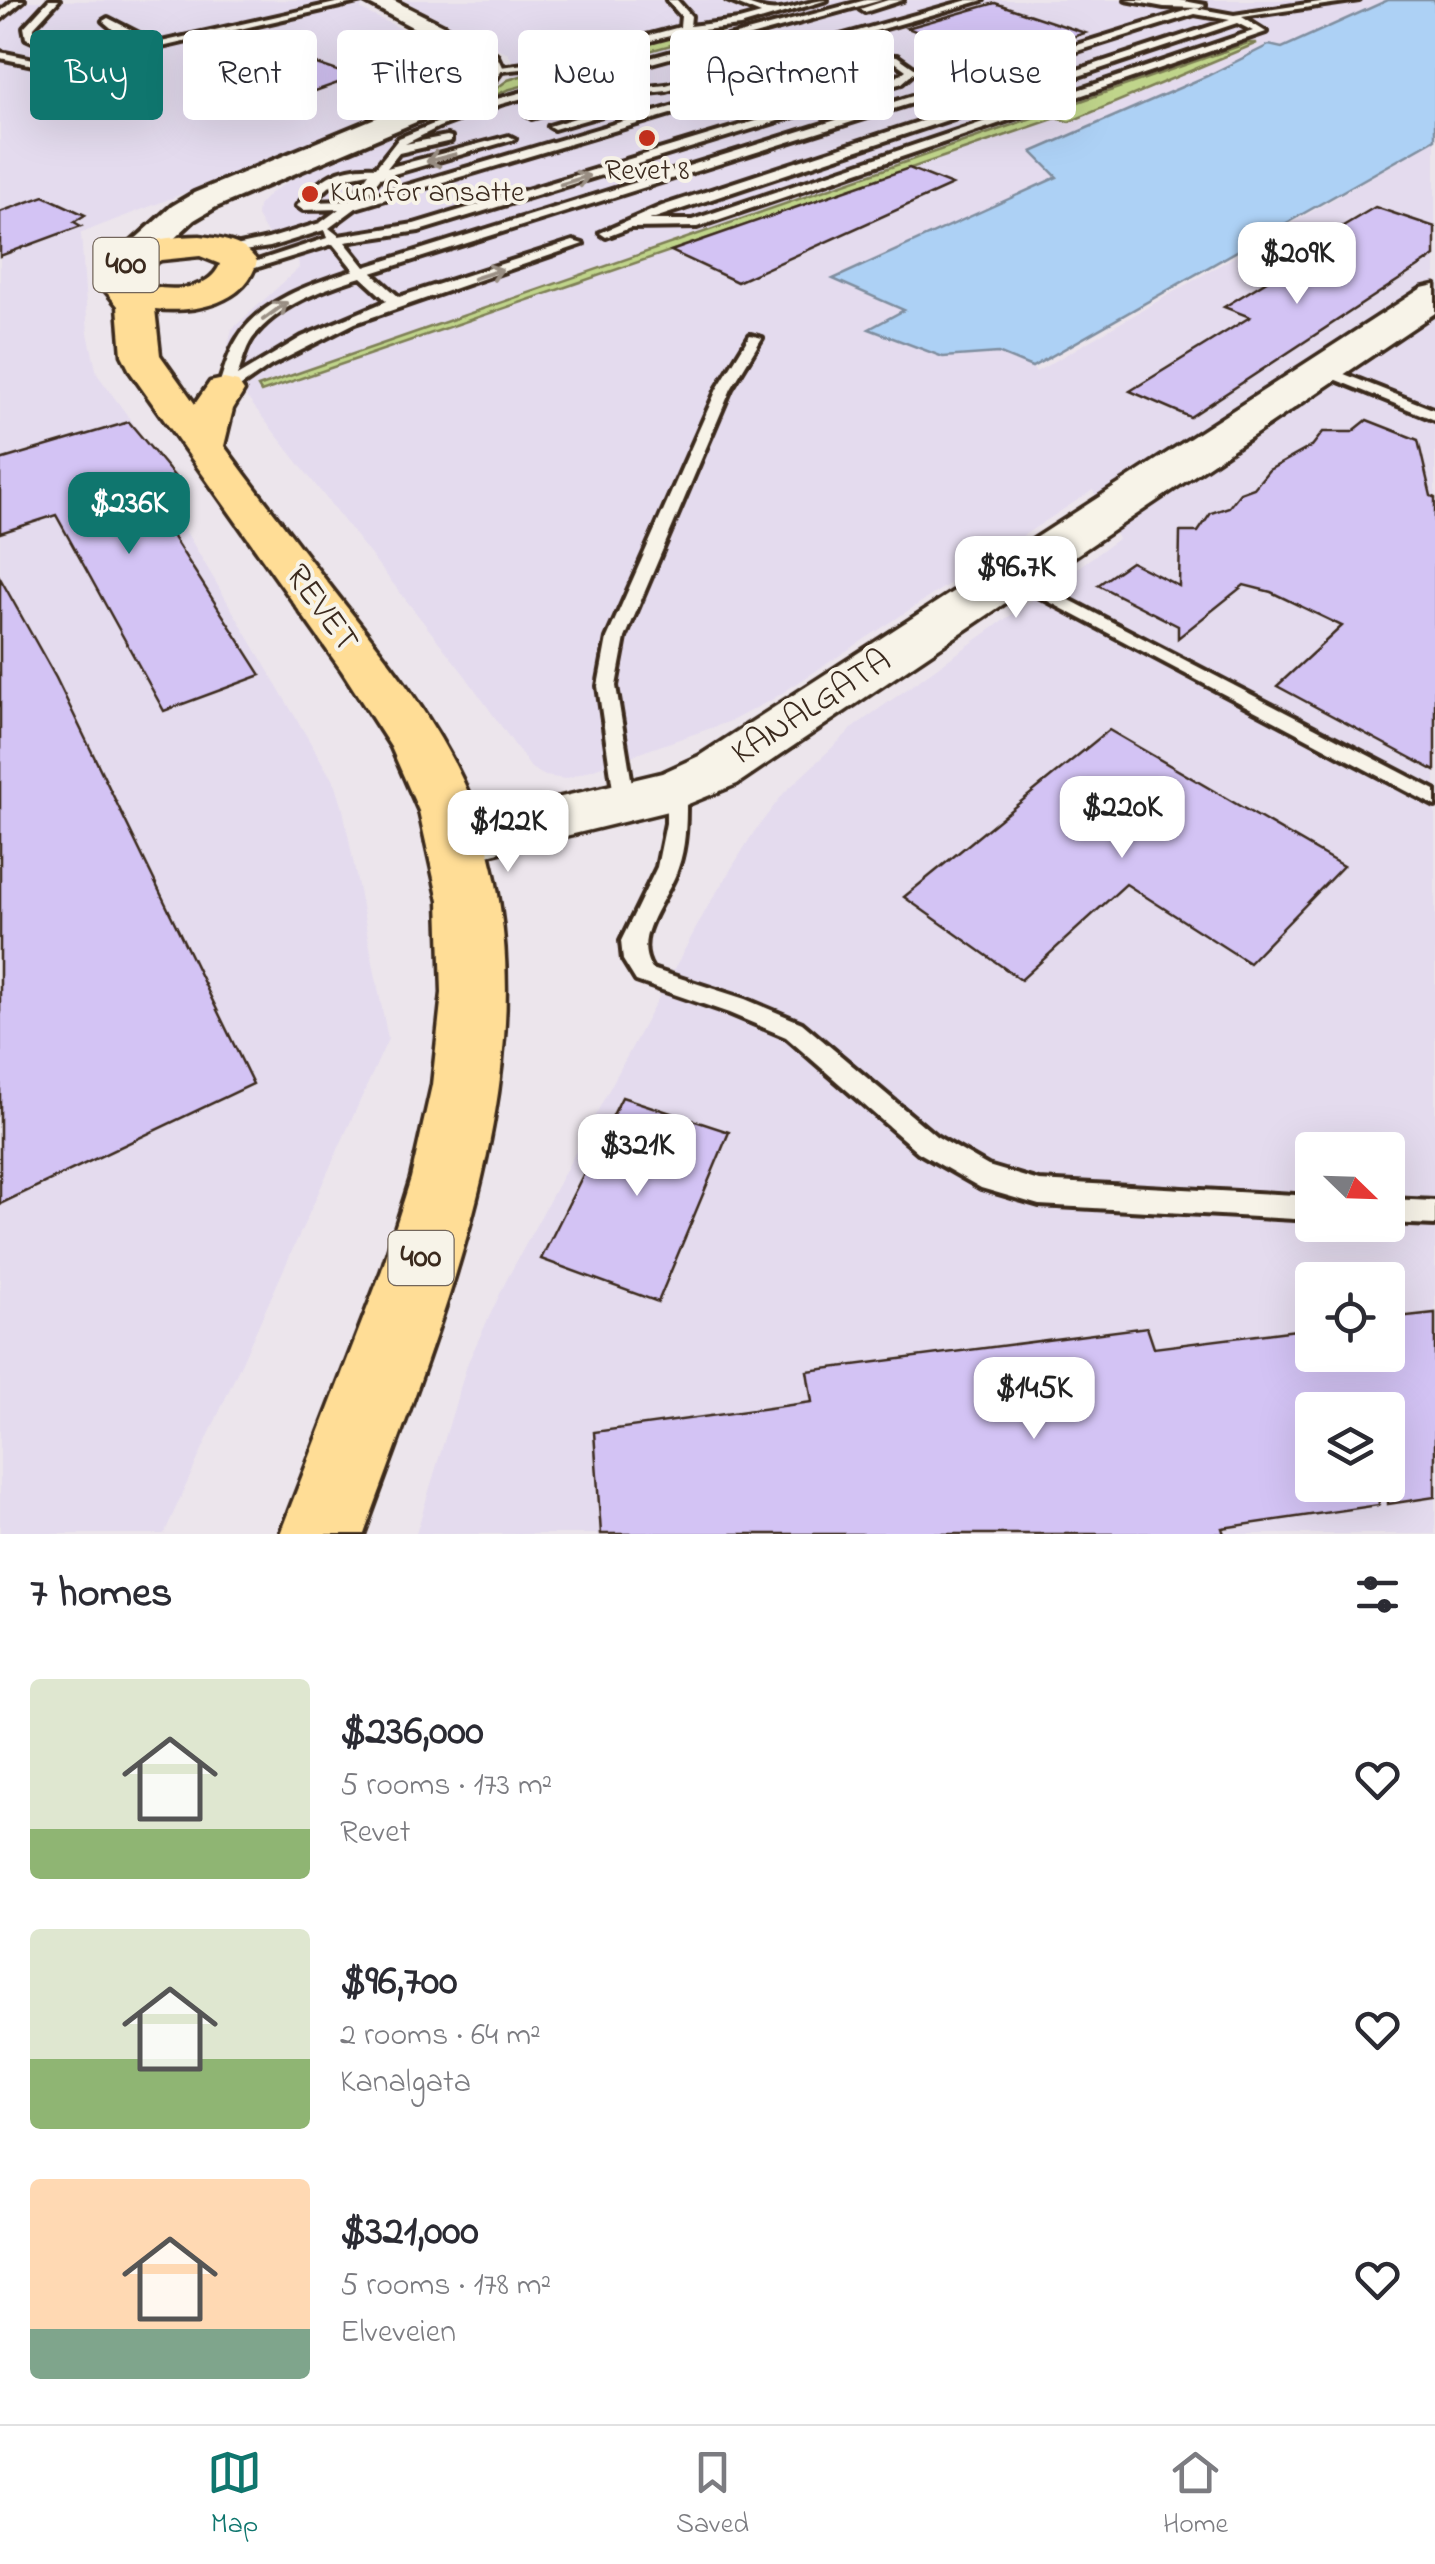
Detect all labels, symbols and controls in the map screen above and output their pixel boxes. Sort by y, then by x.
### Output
chip: Buy [30,30,163,120]
chip: Rent [183,30,317,120]
chip: Filters [337,30,498,120]
chip: New [518,30,650,120]
chip: Apartment [670,30,894,120]
chip: House [914,30,1076,120]
marker: Revet 8 [636,127,658,149]
one-way arrow [426,150,457,169]
place label: Revet 8 [605,150,689,194]
one-way arrow [559,170,590,188]
place label: Kun for ansatte [330,172,525,216]
marker: Kun for ansatte [299,183,321,205]
pin: $209K [1227,222,1367,307]
text: $209K [1260,231,1334,278]
road number: 400 [94,238,158,292]
one-way arrow [471,263,503,281]
one-way arrow [261,301,288,322]
pin: $236K [59,472,199,557]
text: $236K [90,481,168,528]
pin: $96.7K [935,536,1097,621]
text: $96.7K [977,545,1055,592]
street label: REVET [271,554,371,664]
street label: KANALGATA [722,637,902,779]
pin: $220K [1052,776,1192,861]
text: $220K [1082,785,1162,832]
pin: $122K [438,790,578,875]
text: $122K [470,799,546,846]
pin: $321K [567,1114,707,1199]
text: $321K [600,1123,674,1170]
north arrow [1295,1132,1405,1242]
map controls [1295,1132,1405,1502]
road number: 400 [388,1231,454,1285]
button: locate [1295,1262,1405,1372]
pin: $145K [964,1357,1104,1442]
text: $145K [996,1366,1072,1413]
button: layers [1295,1392,1405,1502]
text: 7 homes [30,1564,172,1625]
icon: filters [1350,1567,1405,1622]
text: $236,000 [340,1702,484,1763]
icon: home [110,1719,230,1839]
icon: heart [1350,1752,1405,1807]
text: 5 rooms · 173 m² [340,1763,552,1810]
text: Revet [340,1810,410,1857]
text: $96,700 [340,1952,457,2013]
icon: home [110,1969,230,2089]
icon: heart [1350,2002,1405,2057]
text: 2 rooms · 64 m² [340,2013,541,2060]
text: Kanalgata [340,2060,471,2107]
text: $321,000 [340,2202,479,2263]
icon: home [110,2219,230,2339]
icon: heart [1350,2252,1405,2307]
text: 5 rooms · 178 m² [340,2263,551,2310]
text: Elveveien [340,2310,456,2357]
tab: Map [207,2445,262,2546]
tab: Saved [676,2445,749,2546]
tab: Home [1163,2445,1228,2546]

